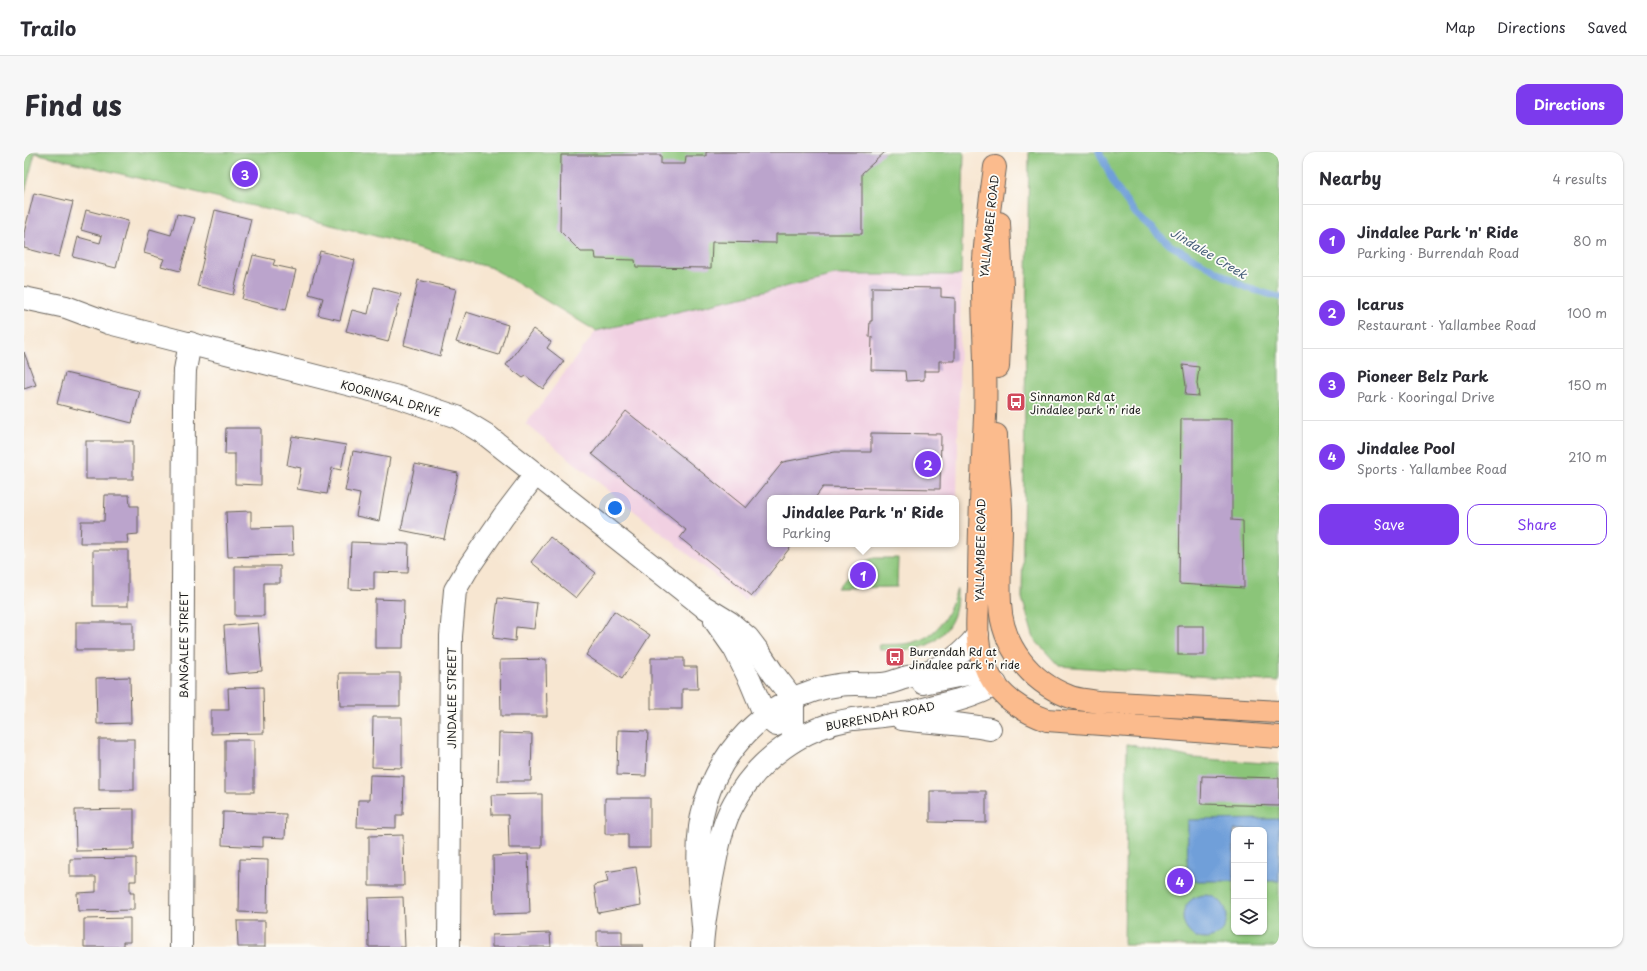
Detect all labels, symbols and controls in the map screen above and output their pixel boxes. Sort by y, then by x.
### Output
text: Trailo [20,14,76,42]
text: Map [1445,17,1475,38]
text: Directions [1497,17,1565,38]
text: Saved [1587,17,1627,38]
text: Find us [24,83,122,126]
button: Directions [1516,84,1623,125]
pin: 3 [232,159,258,189]
text: Nearby [1319,165,1381,191]
text: 4 results [1553,169,1607,188]
street label: YALLAMBEE ROAD [975,174,1003,278]
text: Jindalee Park 'n' Ride [1357,220,1518,243]
water label: Jindalee Creek [1167,223,1251,283]
text: 1 [1329,231,1335,250]
text: 80 m [1573,231,1607,250]
text: Parking · Burrendah Road [1357,243,1519,262]
text: Icarus [1357,292,1404,315]
text: 2 [1327,303,1337,322]
text: 100 m [1567,303,1607,322]
text: Restaurant · Yallambee Road [1357,315,1536,334]
text: Pioneer Belz Park [1357,364,1489,387]
street label: KOORINGAL DRIVE [339,375,443,421]
text: 3 [1328,375,1336,394]
text: 150 m [1568,375,1607,394]
text: Park · Kooringal Drive [1357,387,1495,406]
place label: Sinnamon Rd at Jindalee park 'n' ride [1030,388,1141,418]
bus stop icon: Sinnamon Rd at Jindalee park 'n' ride [1005,391,1027,413]
text: Jindalee Pool [1357,436,1455,459]
text: 4 [1328,447,1336,466]
text: 210 m [1568,447,1607,466]
pin: 2 [915,449,941,479]
text: Sports · Yallambee Road [1357,459,1507,478]
popup [767,495,959,547]
your location [605,498,625,518]
street label: YALLAMBEE ROAD [971,498,989,602]
text: Jindalee Park 'n' Ride [782,500,944,523]
button: Save [1319,504,1459,545]
button: Share [1467,504,1607,545]
text: Parking [782,523,831,542]
pin: 1 [850,560,876,590]
street label: BANGALEE STREET [175,591,192,698]
place label: Burrendah Rd at Jindalee park 'n' ride [909,643,1020,673]
bus stop icon: Burrendah Rd at Jindalee park 'n' ride [884,646,906,668]
street label: JINDALEE STREET [443,647,460,749]
street label: BURRENDAH ROAD [824,697,936,735]
map controls [1231,827,1267,935]
button: + [1231,827,1267,863]
button: − [1231,863,1267,899]
pin: 4 [1167,866,1193,896]
button: layers [1231,899,1267,935]

